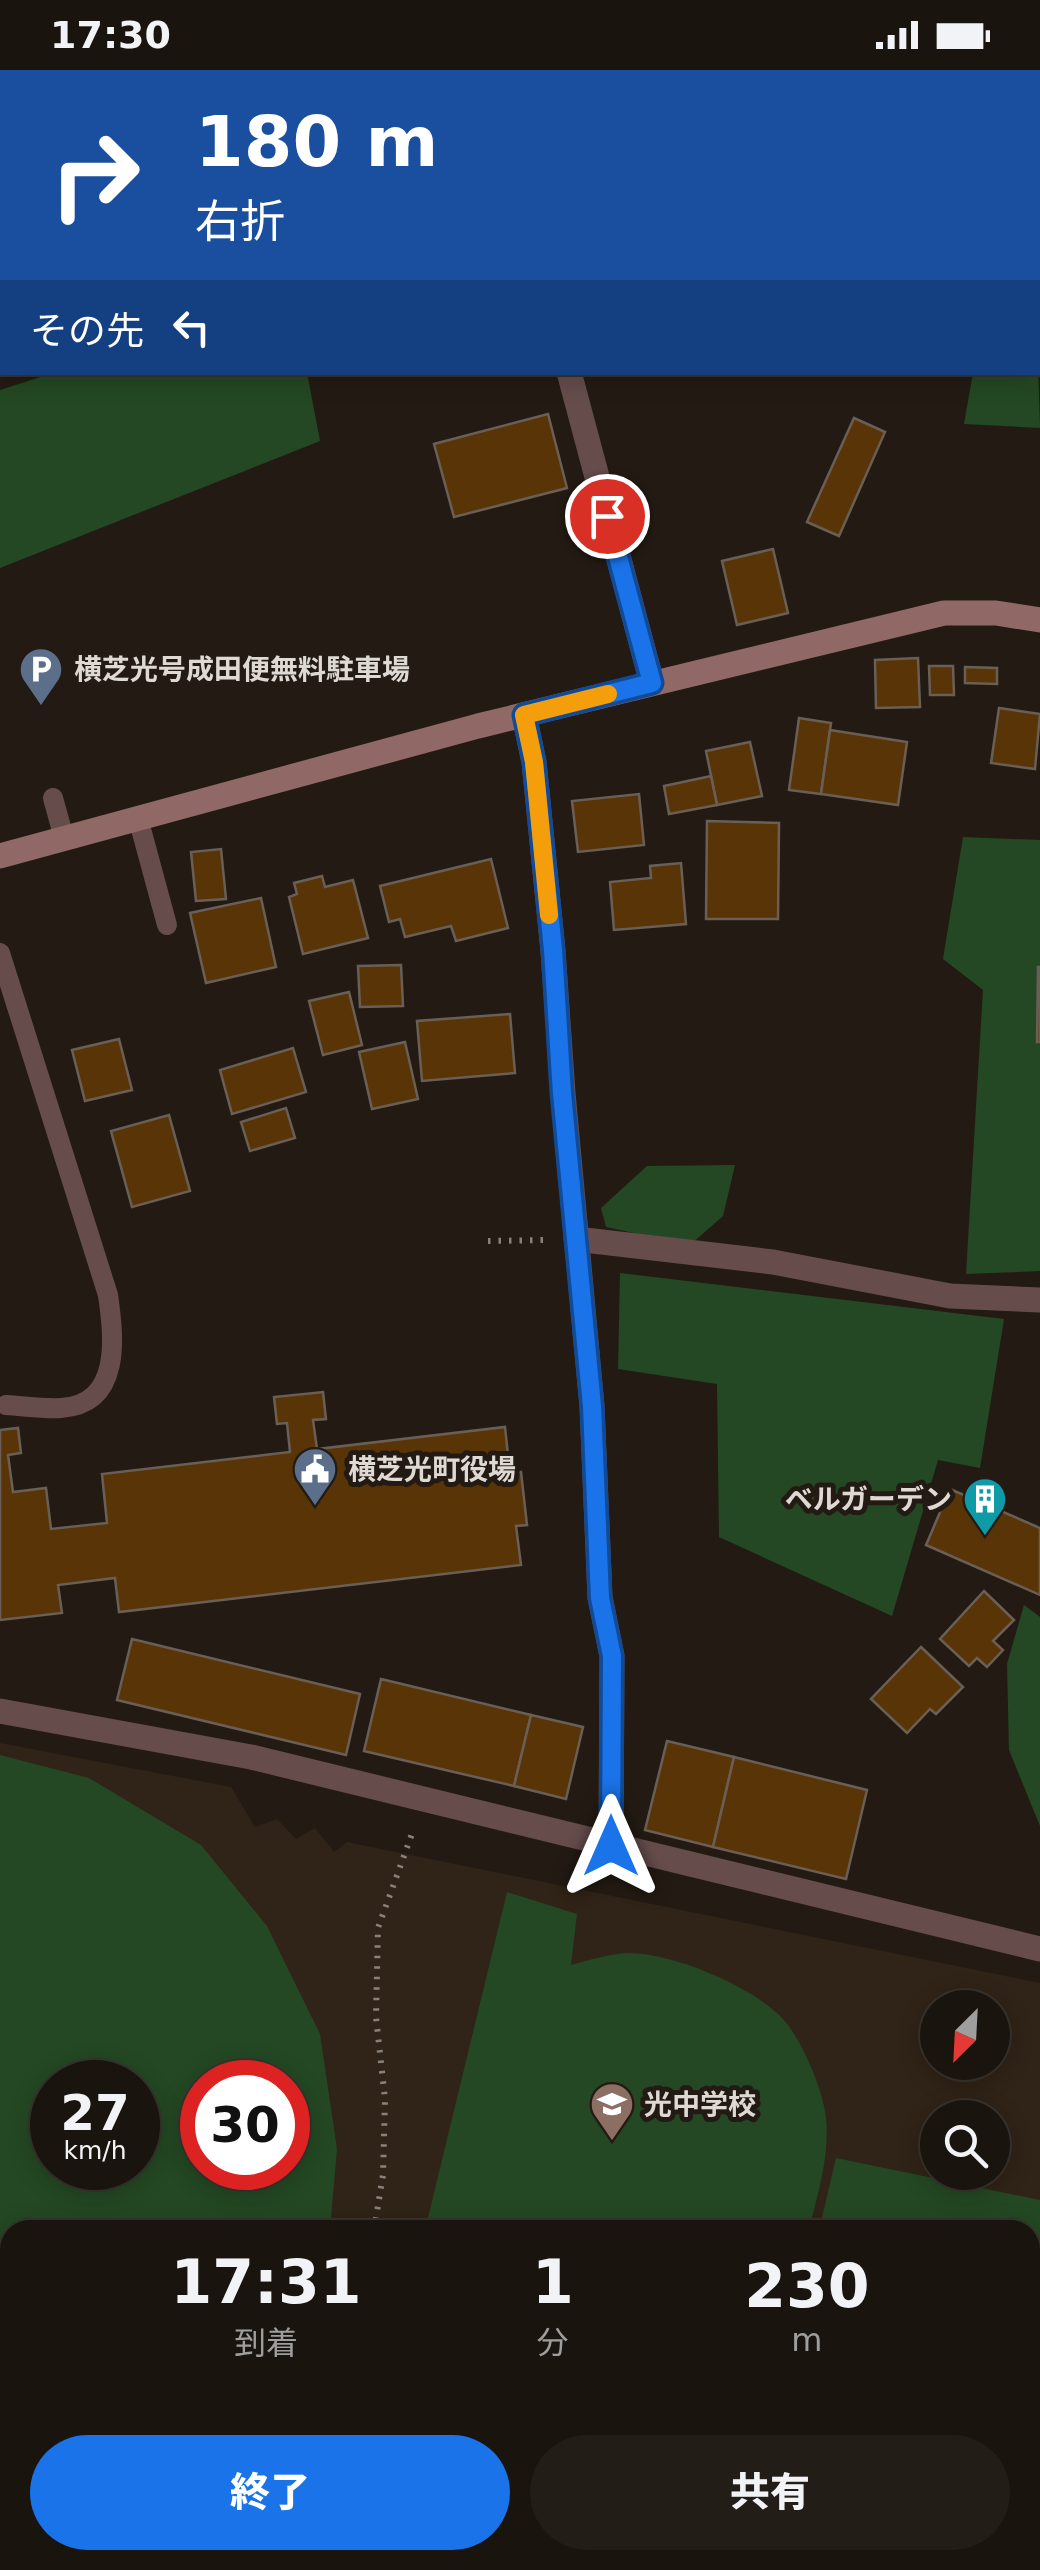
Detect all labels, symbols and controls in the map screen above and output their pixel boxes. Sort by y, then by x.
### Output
text: 17:30 [50,13,171,57]
text: 180 m [195,101,438,183]
icon: right [30,110,160,240]
text: 右折 [195,195,285,248]
icon: left [164,300,219,355]
text: その先 [30,309,144,353]
pin [565,474,650,559]
icon: arrive [580,489,635,544]
parking icon: 横芝光号成田便無料駐車場 [18,646,64,707]
place label: 横芝光号成田便無料駐車場 [74,653,410,686]
public building icon: 横芝光町役場 [292,1446,338,1507]
place label: 横芝光町役場 [348,1453,516,1486]
building icon: ベルガーデン [962,1476,1008,1537]
place label: ベルガーデン [785,1483,952,1516]
position arrow [559,1794,663,1898]
north arrow [920,1990,1010,2080]
map controls [920,1990,1010,2190]
speed limit sign: 30 [180,2060,310,2190]
school or university icon: 光中学校 [589,2081,635,2142]
text: 27 [60,2084,130,2142]
place label: 光中学校 [644,2088,756,2121]
button: search [920,2100,1010,2190]
text: km/h [63,2136,127,2165]
text: 17:31 [171,2247,362,2317]
text: 1 [532,2247,574,2317]
text: 230 [744,2251,870,2321]
text: m [791,2321,822,2359]
text: 到着 [234,2324,298,2362]
text: 分 [537,2324,569,2362]
button: 終了 [30,2435,510,2550]
button: 共有 [530,2435,1010,2550]

